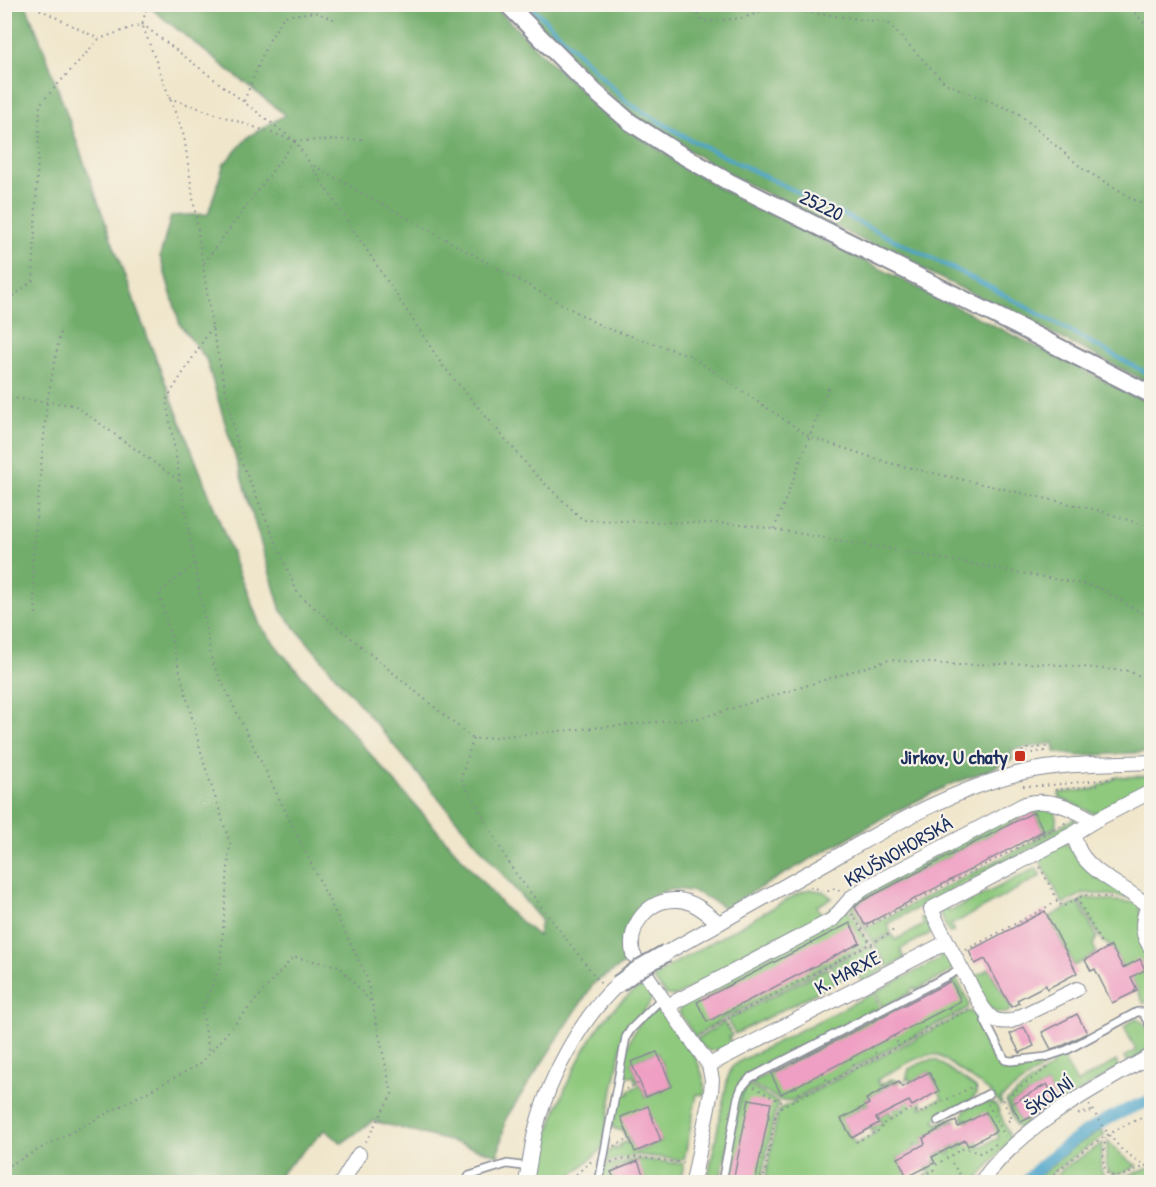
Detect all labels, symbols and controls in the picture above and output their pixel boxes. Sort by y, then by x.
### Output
street label: 25220 [796,183,848,227]
place label: Jirkov, U chaty [900,743,1009,771]
marker: Jirkov, U chaty [1013,749,1027,763]
street label: KRUŠNOHORSKÁ [839,809,957,893]
street label: K. MARXE [809,943,885,1001]
street label: ŠKOLNÍ [1019,1069,1079,1121]

